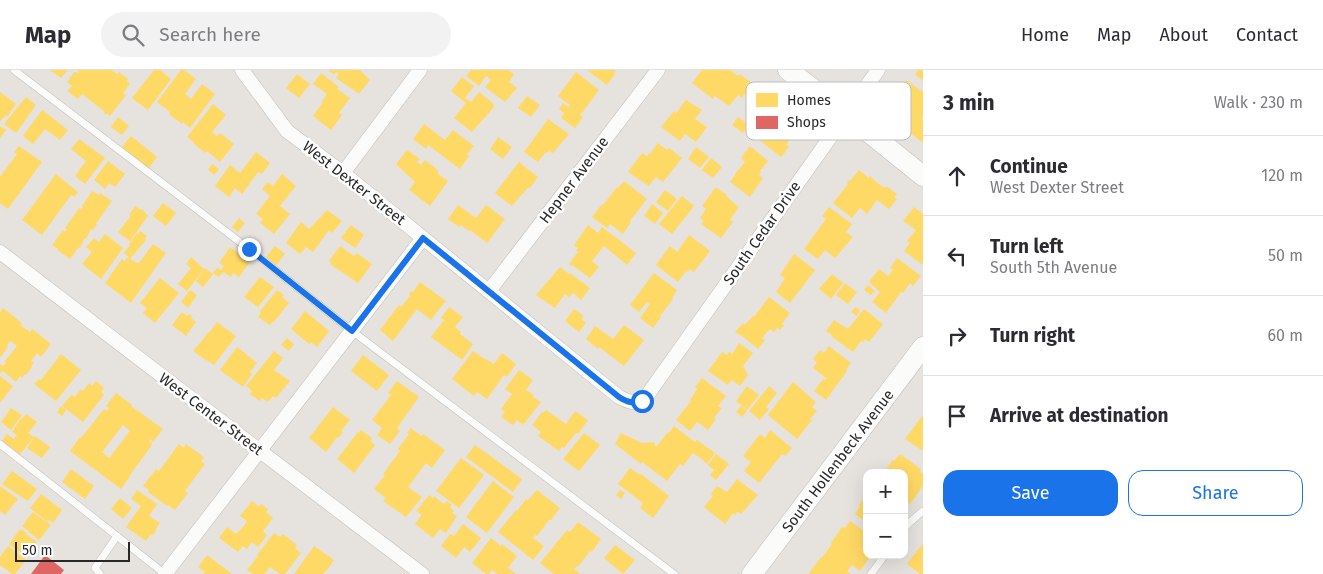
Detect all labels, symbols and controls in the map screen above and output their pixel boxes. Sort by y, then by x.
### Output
search box [101,12,451,57]
text: Map [25,21,71,49]
icon: search [119,21,147,49]
text: Search here [159,23,261,46]
text: Home [1021,24,1069,46]
text: Map [1097,24,1131,46]
text: About [1159,24,1208,46]
text: Contact [1236,24,1298,46]
legend [746,82,911,140]
text: 3 min [943,90,995,116]
text: Homes [787,92,831,109]
text: Walk · 230 m [1214,93,1303,112]
text: Shops [787,114,826,131]
street label: Hepner Avenue [536,133,612,227]
street label: West Dexter Street [299,137,409,229]
text: Continue [990,155,1068,178]
icon: ahead [943,162,971,190]
text: 120 m [1261,166,1303,185]
street label: South Cedar Drive [720,178,804,288]
text: West Dexter Street [990,178,1124,197]
text: Turn left [990,235,1064,258]
route end [238,238,261,261]
icon: left [943,242,971,270]
text: 50 m [1268,246,1303,265]
text: South 5th Avenue [990,258,1117,277]
icon: right [943,322,971,350]
text: Turn right [990,324,1075,347]
text: 60 m [1268,326,1303,345]
street label: West Center Street [155,369,267,459]
street label: South Hollenbeck Avenue [778,386,898,536]
route start [631,390,654,413]
icon: arrive [943,402,971,430]
text: Arrive at destination [990,404,1169,427]
map controls [863,469,908,559]
button: + [863,469,908,514]
button: Save [943,470,1118,516]
button: Share [1128,470,1303,516]
button: − [863,514,908,559]
scale bar [15,539,130,562]
text: 50 m [22,542,53,559]

